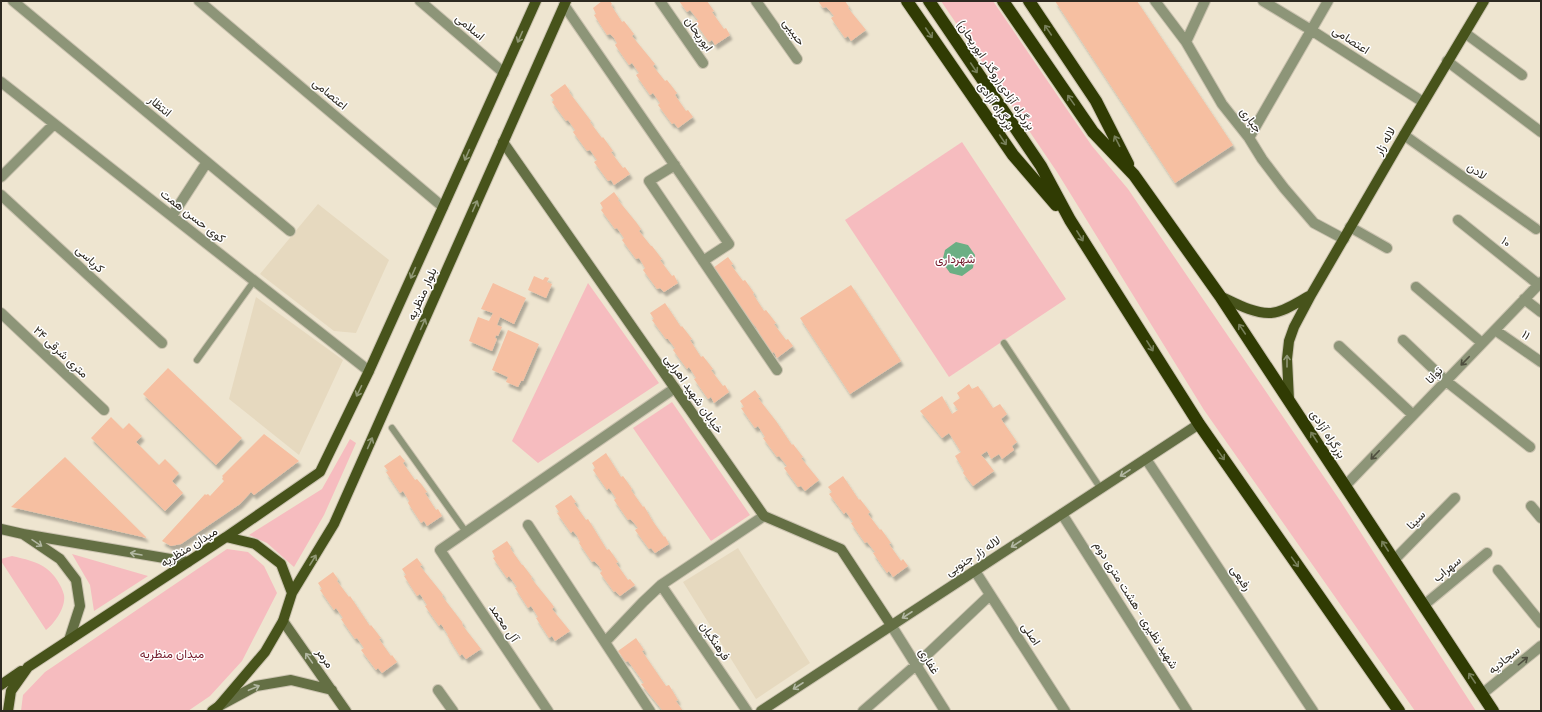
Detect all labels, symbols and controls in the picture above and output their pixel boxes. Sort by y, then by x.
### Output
street label: اسلامی [452,10,488,44]
street label: ابوریحان [681,13,717,55]
street label: حبیبی [779,15,809,49]
street label: بزرگراه آزادی(روگذر ابوریحان) [954,17,1038,133]
street label: اعتصامی [1329,22,1373,58]
one-way arrow [1044,24,1052,36]
one-way arrow [925,27,933,38]
one-way arrow [516,30,523,42]
one-way arrow [970,62,978,73]
street label: اعتصامی [309,75,351,113]
street label: بزرگراه آزادی [975,79,1017,133]
street label: انتظار [144,91,175,120]
one-way arrow [1067,95,1075,106]
street label: جباری [1236,104,1266,136]
street label: لاله زار [1370,124,1399,159]
one-way arrow [999,135,1007,146]
one-way arrow [1112,135,1120,147]
one-way arrow [463,149,470,161]
street label: لادن [1465,158,1490,183]
street label: کوی حسن همت [157,185,229,247]
one-way arrow [472,200,480,212]
one-way arrow [1076,231,1084,242]
street label: ۱۰ [1498,233,1514,250]
street label: کرباسی [72,242,108,276]
park label: شهرداری [935,251,975,267]
street label: بلوار منظریه [403,265,441,323]
one-way arrow [409,267,416,279]
one-way arrow [420,319,427,331]
street label: ۲۴ متری شرقی [30,322,92,382]
one-way arrow [1238,324,1246,335]
street label: ۱۱ [1519,326,1534,343]
one-way arrow [1146,340,1154,351]
street label: خیابان شهید اهرابی [661,351,727,437]
one-way arrow [1283,355,1291,368]
one-way arrow [1461,356,1470,366]
street label: توانا [1422,363,1446,387]
one-way arrow [355,385,362,397]
street label: بزرگراه آزادی [1306,407,1350,461]
one-way arrow [1310,432,1318,443]
one-way arrow [367,438,374,450]
one-way arrow [1217,449,1225,460]
one-way arrow [1371,450,1380,460]
one-way arrow [1120,469,1131,477]
street label: سینا [1403,507,1428,532]
street label: ميدان منظریه [157,523,221,571]
street label: لاله زار جنوبی [942,532,1004,580]
street label: شهید نظیری - هشت متری دوم [1090,538,1182,672]
one-way arrow [31,539,42,547]
one-way arrow [1011,540,1022,548]
one-way arrow [1381,540,1389,552]
one-way arrow [130,550,143,558]
street label: سهراب [1429,552,1465,586]
one-way arrow [309,554,317,566]
one-way arrow [1291,556,1299,567]
street label: رفیعی [1227,562,1255,594]
street label: آل محمد [486,601,523,646]
one-way arrow [902,611,913,619]
street label: فرهنگیان [696,619,734,663]
street label: اصلی [1018,619,1044,649]
street label: سجادیه [1485,642,1523,677]
street label: مرمر [312,644,338,671]
street label: غفاری [915,645,943,677]
park label: میدان منظریه [140,646,204,662]
one-way arrow [305,653,313,664]
one-way arrow [1517,657,1528,666]
one-way arrow [1468,673,1476,684]
one-way arrow [793,682,804,690]
one-way arrow [247,684,259,691]

